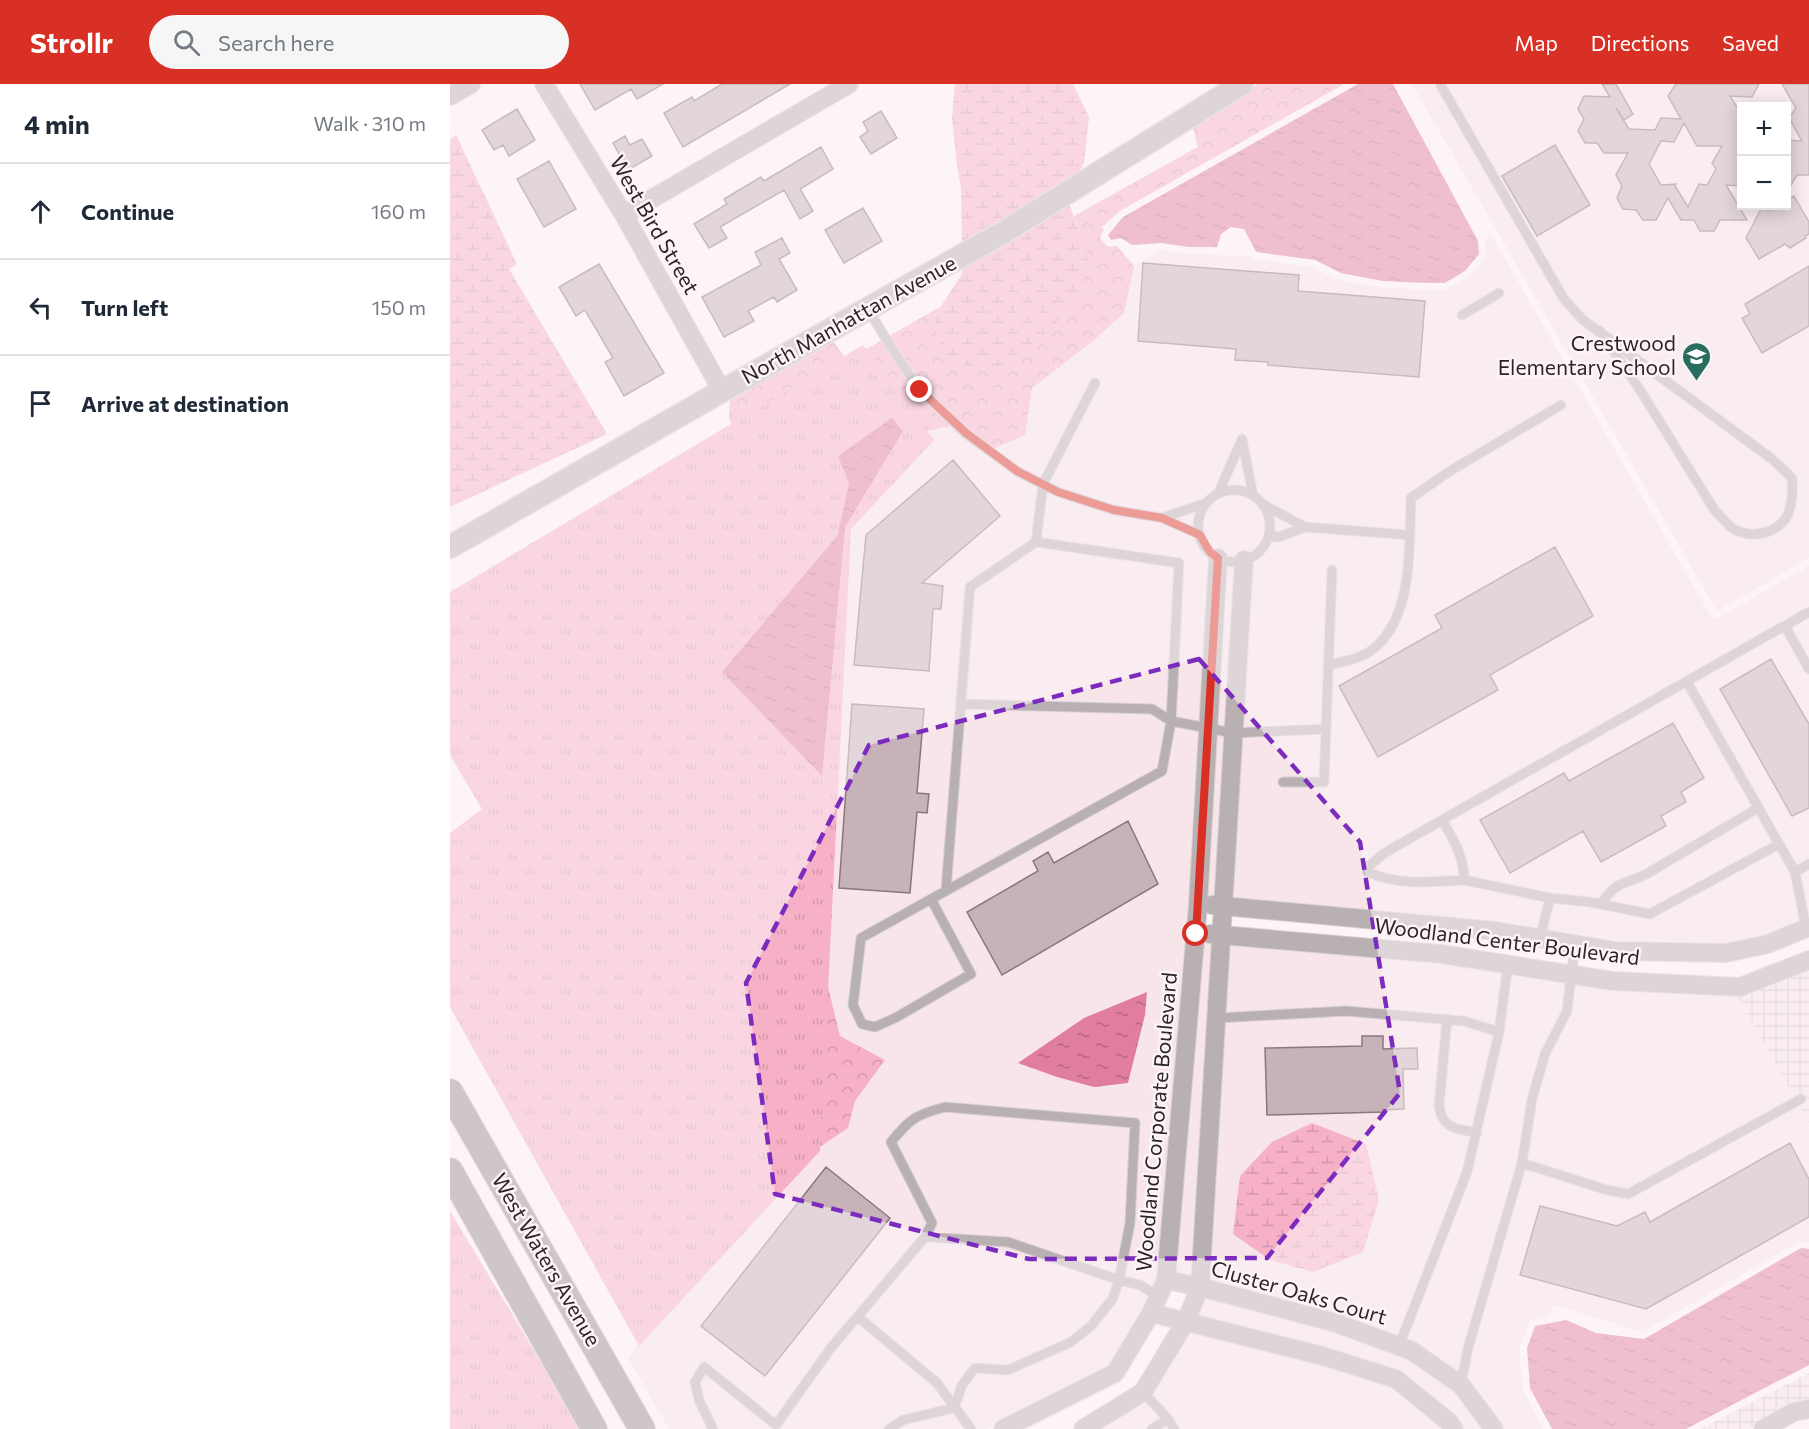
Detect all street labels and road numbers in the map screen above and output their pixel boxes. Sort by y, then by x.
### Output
street label: West Bird Street [606,151,705,298]
street label: North Manhattan Avenue [737,249,960,388]
street label: Woodland Center Boulevard [1373,912,1641,969]
street label: Woodland Corporate Boulevard [1130,971,1181,1273]
street label: West Waters Avenue [488,1168,607,1350]
street label: Cluster Oaks Court [1209,1255,1390,1329]

